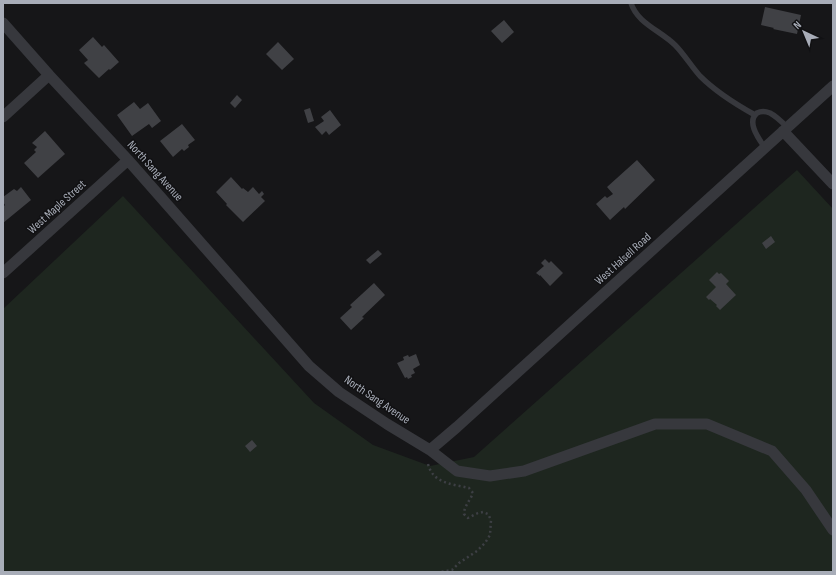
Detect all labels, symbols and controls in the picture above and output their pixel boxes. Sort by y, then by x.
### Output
north arrow [784,12,824,52]
text: N [791,18,804,32]
street label: North Sang Avenue [124,138,186,205]
street label: West Maple Street [25,177,90,237]
street label: West Halsell Road [592,230,654,288]
street label: North Sang Avenue [341,372,413,428]

